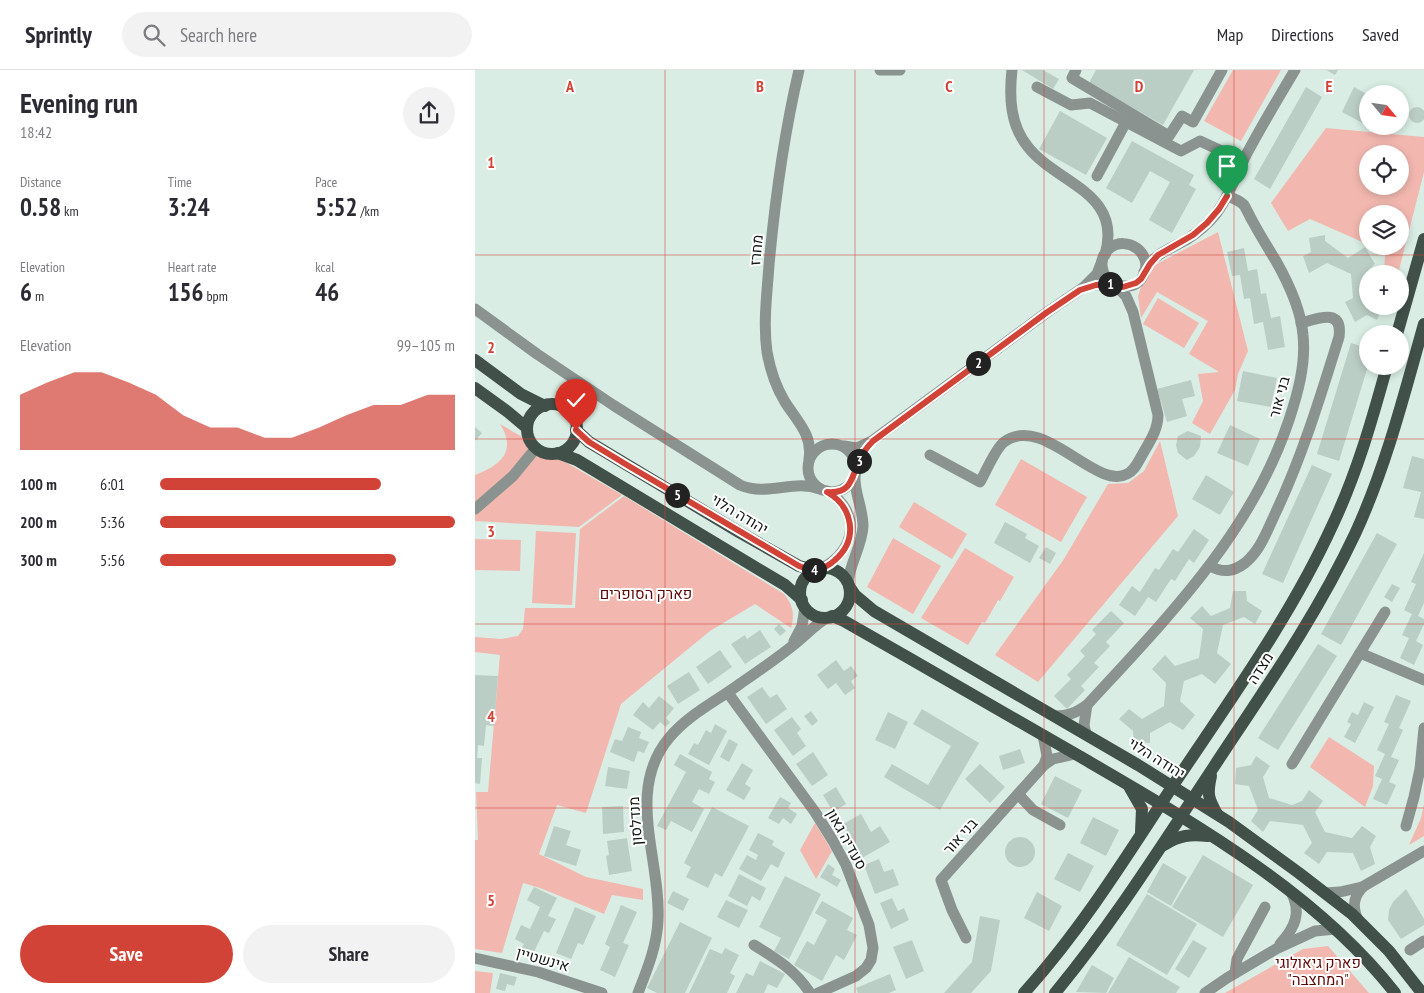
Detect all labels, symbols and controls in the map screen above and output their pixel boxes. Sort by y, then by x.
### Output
search box [122,12,472,57]
text: Sprintly [25,19,92,50]
icon: search [140,21,168,49]
text: Search here [180,23,257,47]
text: Map [1217,23,1243,46]
text: Directions [1271,23,1334,46]
text: Saved [1362,23,1399,46]
text: A [565,76,575,96]
text: B [756,76,764,96]
text: C [945,76,953,96]
text: D [1135,76,1144,96]
text: E [1326,76,1333,96]
text: Evening run [20,84,138,121]
north arrow [1359,85,1409,135]
map controls [1359,85,1409,375]
button: share [403,87,455,139]
text: 18:42 [20,122,52,142]
pin [1206,145,1248,196]
button: locate [1359,145,1409,195]
text: 1 [487,152,495,172]
icon: arrive [1213,152,1241,180]
text: Distance [20,173,61,191]
text: Time [168,173,192,191]
text: Pace [315,173,337,191]
text: 0.58 [20,191,61,223]
text: 3:24 [168,191,210,223]
text: 5:52 [315,191,357,223]
text: km [61,202,79,220]
text: /km [357,202,379,220]
button: layers [1359,205,1409,255]
street label: מחרז [745,234,767,266]
text: Elevation [20,258,65,276]
text: Heart rate [168,258,217,276]
text: kcal [315,258,334,276]
button: + [1359,265,1409,315]
pin: 1 [1097,272,1123,296]
text: 1 [1107,275,1114,293]
text: 6 [20,276,32,308]
text: 156 [168,276,204,308]
text: 46 [315,276,339,308]
text: m [32,287,44,305]
text: bpm [204,287,228,305]
button: − [1359,325,1409,375]
text: Elevation [20,335,71,355]
text: 99–105 m [397,335,455,355]
text: 2 [487,337,495,357]
pin: 2 [965,350,991,376]
text: 2 [975,354,982,372]
street label: בני אור [1264,374,1294,420]
pin [555,379,597,430]
icon: check [562,386,590,414]
pin: 3 [847,448,871,474]
text: 3 [856,452,863,470]
text: 100 m [20,474,57,494]
text: 6:01 [100,474,125,494]
pin: 5 [665,482,689,508]
text: 5 [674,486,681,504]
street label: יהודה הלוי [708,490,772,538]
text: 200 m [20,512,57,532]
text: 5:36 [100,512,125,532]
text: 3 [487,521,495,541]
text: 300 m [20,550,57,570]
text: 5:56 [100,550,125,570]
pin: 4 [801,558,827,582]
text: 4 [811,561,818,579]
park label: פארק הסופרים [600,584,692,603]
street label: מצדה [1243,648,1277,688]
text: 4 [487,706,495,726]
street label: יהודה הלוי [1125,733,1189,783]
street label: מנדלסון [624,796,646,846]
street label: סעדיה גאון [823,805,871,873]
street label: בני אור [939,814,981,858]
text: 5 [487,890,495,910]
button: Save [20,925,233,983]
button: Share [243,925,455,983]
street label: אינשטיין [514,942,572,976]
park label: פארק גיאולוגי "המחצבה" [1275,953,1361,989]

